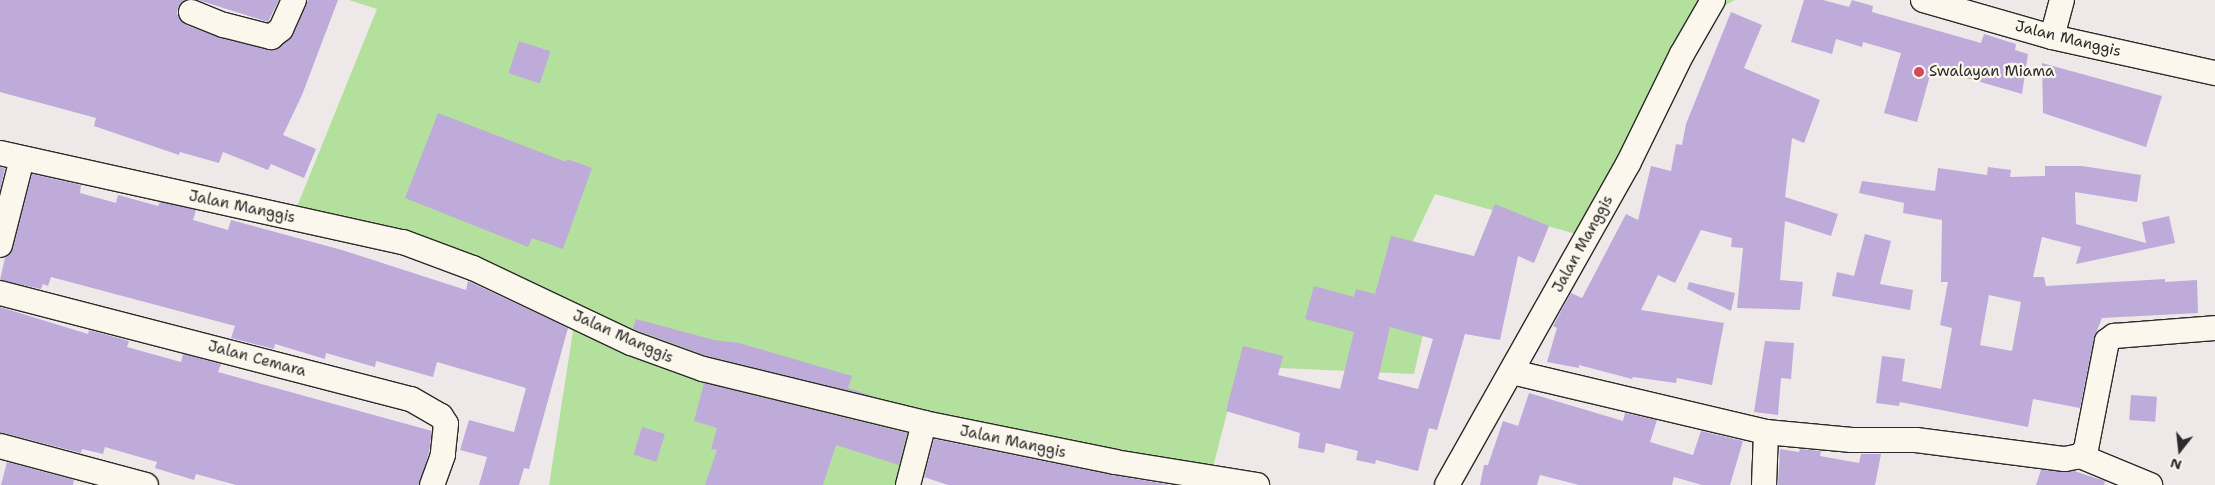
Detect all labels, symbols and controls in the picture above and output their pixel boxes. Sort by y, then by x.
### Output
street label: Jalan Manggis [2013,17,2123,61]
place label: Swalayan Miama [1929,63,2054,81]
marker: Swalayan Miama [1913,66,1925,78]
street label: Jalan Manggis [187,187,297,227]
street label: Jalan Manggis [1549,192,1617,296]
street label: Jalan Manggis [570,307,676,367]
street label: Jalan Cemara [206,337,308,381]
street label: Jalan Manggis [958,422,1068,462]
north arrow [2155,425,2205,475]
text: N [2168,454,2184,475]

